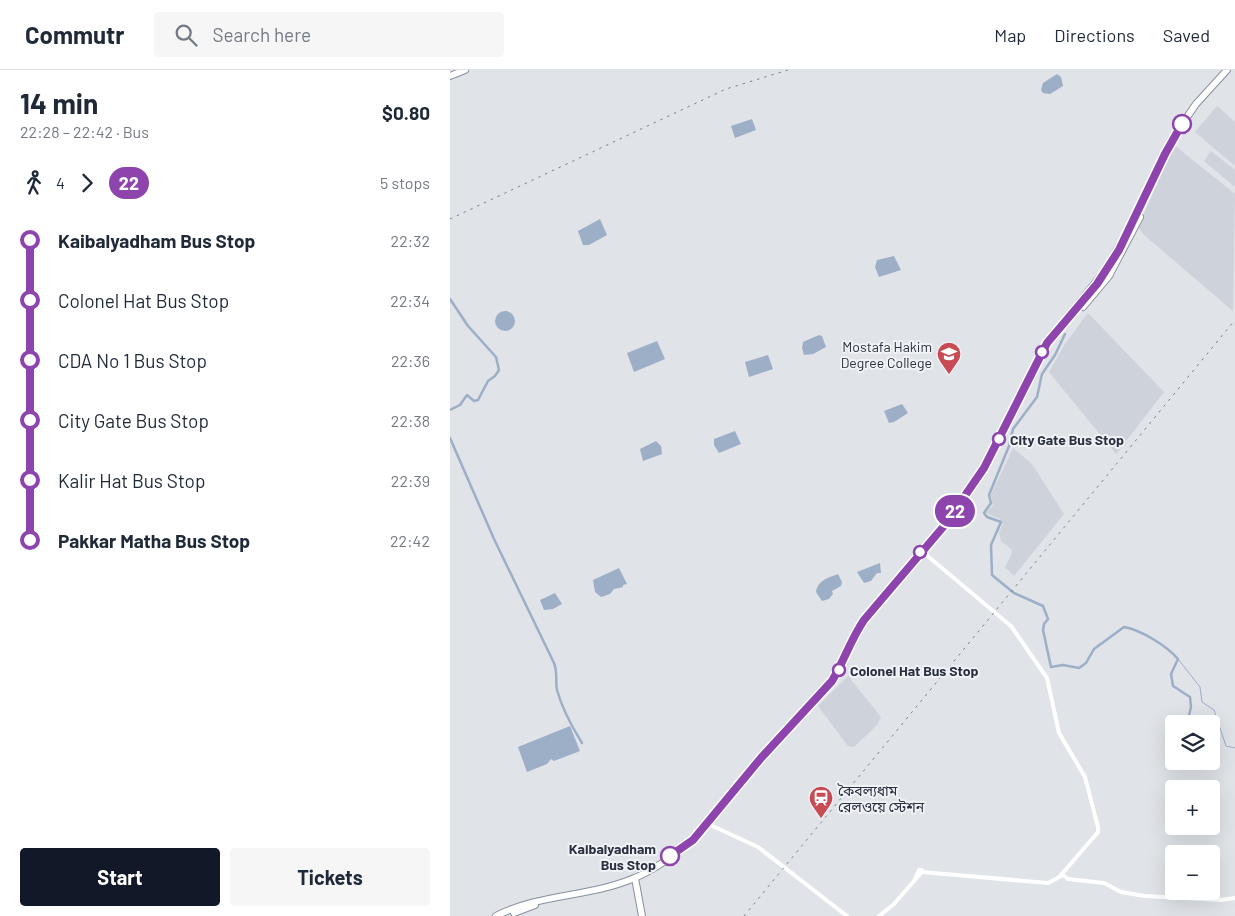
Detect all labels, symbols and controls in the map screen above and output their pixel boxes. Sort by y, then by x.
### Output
search box [154,12,504,57]
text: Commutr [25,20,124,49]
icon: search [172,21,200,49]
text: Search here [212,23,311,46]
text: Map [994,24,1026,46]
text: Directions [1054,24,1135,46]
text: Saved [1163,24,1210,46]
text: 14 min [20,86,98,120]
text: $0.80 [382,101,430,124]
unlabelled marker [1172,114,1192,134]
text: 22:28 – 22:42 · Bus [20,122,149,141]
icon: walk [20,169,48,197]
icon: forward [73,169,101,197]
text: 22 [119,172,139,194]
text: 4 [56,173,65,192]
text: 5 stops [380,173,430,192]
text: Kaibalyadham Bus Stop [58,229,255,252]
text: 22:32 [391,231,430,250]
text: Colonel Hat Bus Stop [58,289,229,312]
text: 22:34 [390,291,430,310]
place label: Mostafa Hakim Degree College [841,338,932,371]
school or university icon: Mostafa Hakim Degree College [936,341,962,375]
unlabelled marker [1035,345,1049,359]
text: CDA No 1 Bus Stop [58,349,207,372]
text: 22:36 [391,351,430,370]
text: City Gate Bus Stop [58,409,209,432]
text: 22:38 [391,411,430,430]
place label: City Gate Bus Stop [1010,431,1124,448]
marker: City Gate Bus Stop [992,432,1006,446]
text: Kalir Hat Bus Stop [58,469,205,492]
text: 22:39 [391,471,430,490]
line badge: 22 [932,495,978,527]
text: 22 [945,500,965,522]
text: Pakkar Matha Bus Stop [58,529,250,552]
text: 22:42 [390,531,430,550]
unlabelled marker [913,545,927,559]
place label: Colonel Hat Bus Stop [850,662,979,679]
marker: Colonel Hat Bus Stop [832,663,846,677]
map controls [1165,715,1220,900]
button: layers [1165,715,1220,770]
button: + [1165,780,1220,835]
place label: কৈবল্যধাম রেলওয়ে স্টেশন [837,782,925,815]
station icon: কৈবল্যধাম রেলওয়ে স্টেশন [808,785,834,819]
place label: Kaibalyadham Bus Stop [569,840,656,873]
button: − [1165,845,1220,900]
marker: Kaibalyadham Bus Stop [660,846,680,866]
button: Start [20,848,220,906]
button: Tickets [230,848,430,906]

